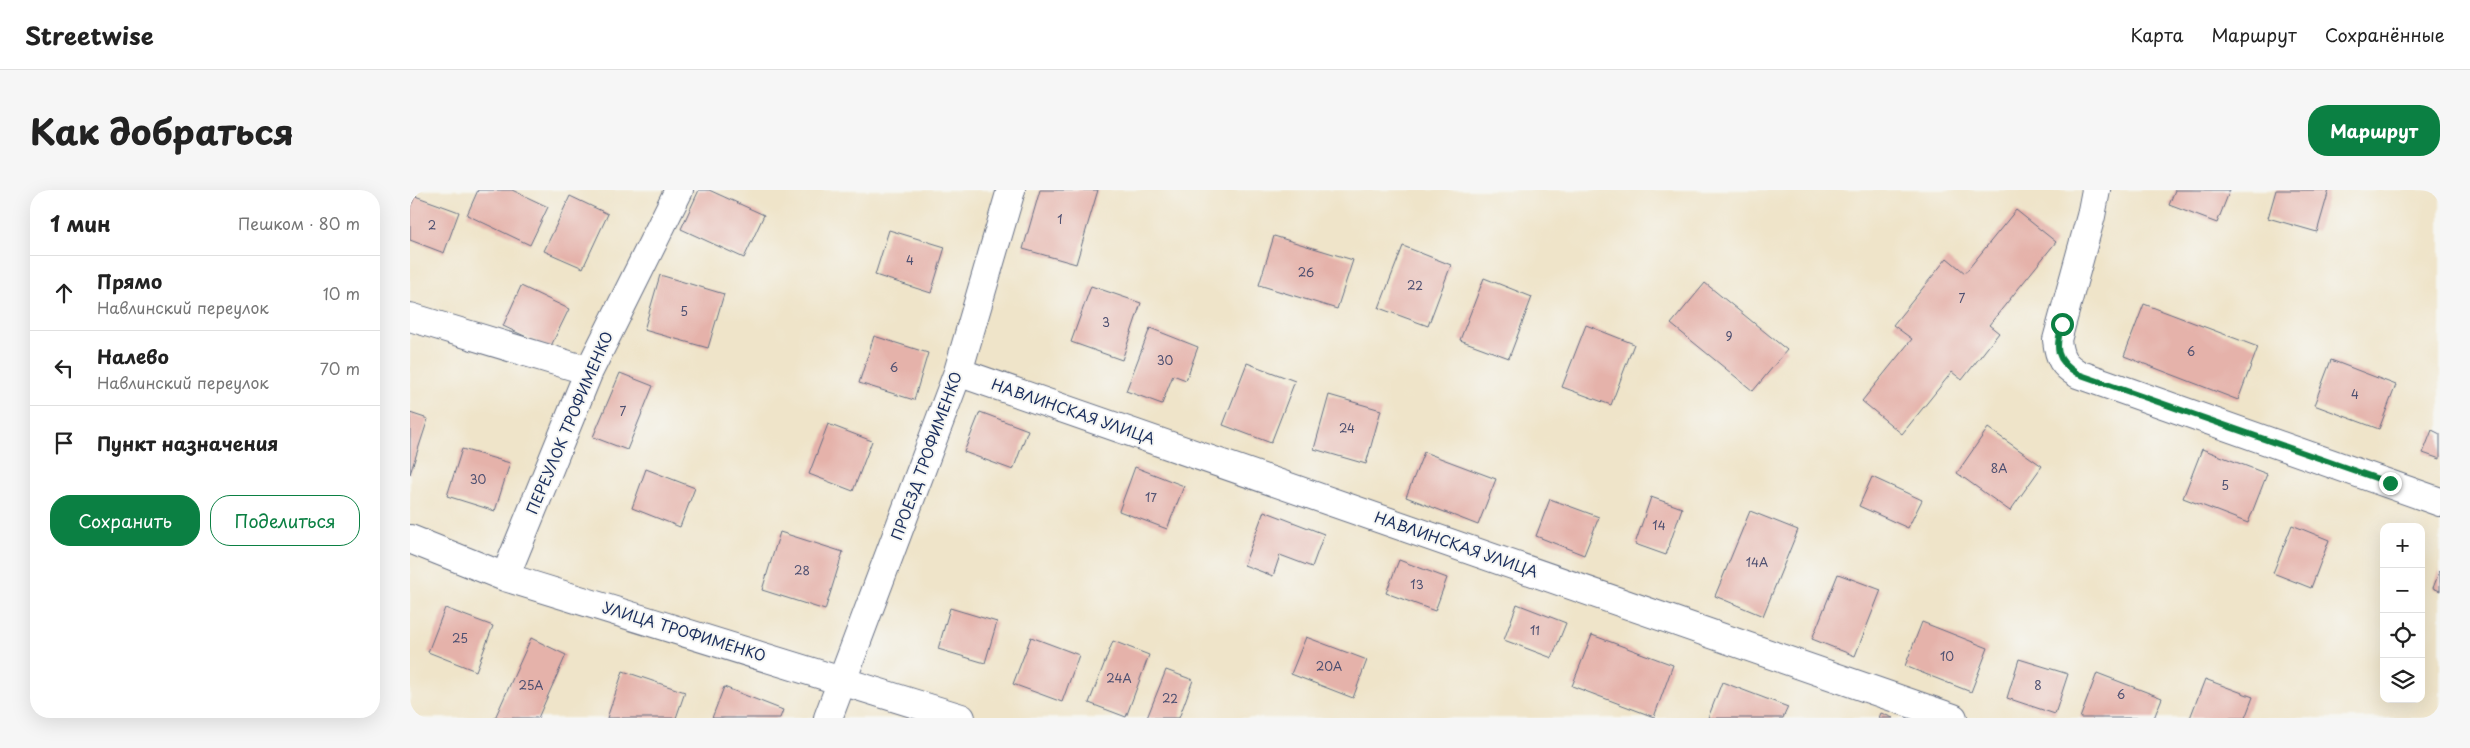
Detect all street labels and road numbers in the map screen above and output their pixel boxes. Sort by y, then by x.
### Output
street label: ПЕРЕУЛОК ТРОФИМЕНКО [520,327,618,518]
street label: ПРОЕЗД ТРОФИМЕНКО [884,368,967,543]
street label: НАВЛИНСКАЯ УЛИЦА [989,372,1158,449]
street label: НАВЛИНСКАЯ УЛИЦА [1372,505,1541,582]
street label: УЛИЦА ТРОФИМЕНКО [600,595,769,666]

